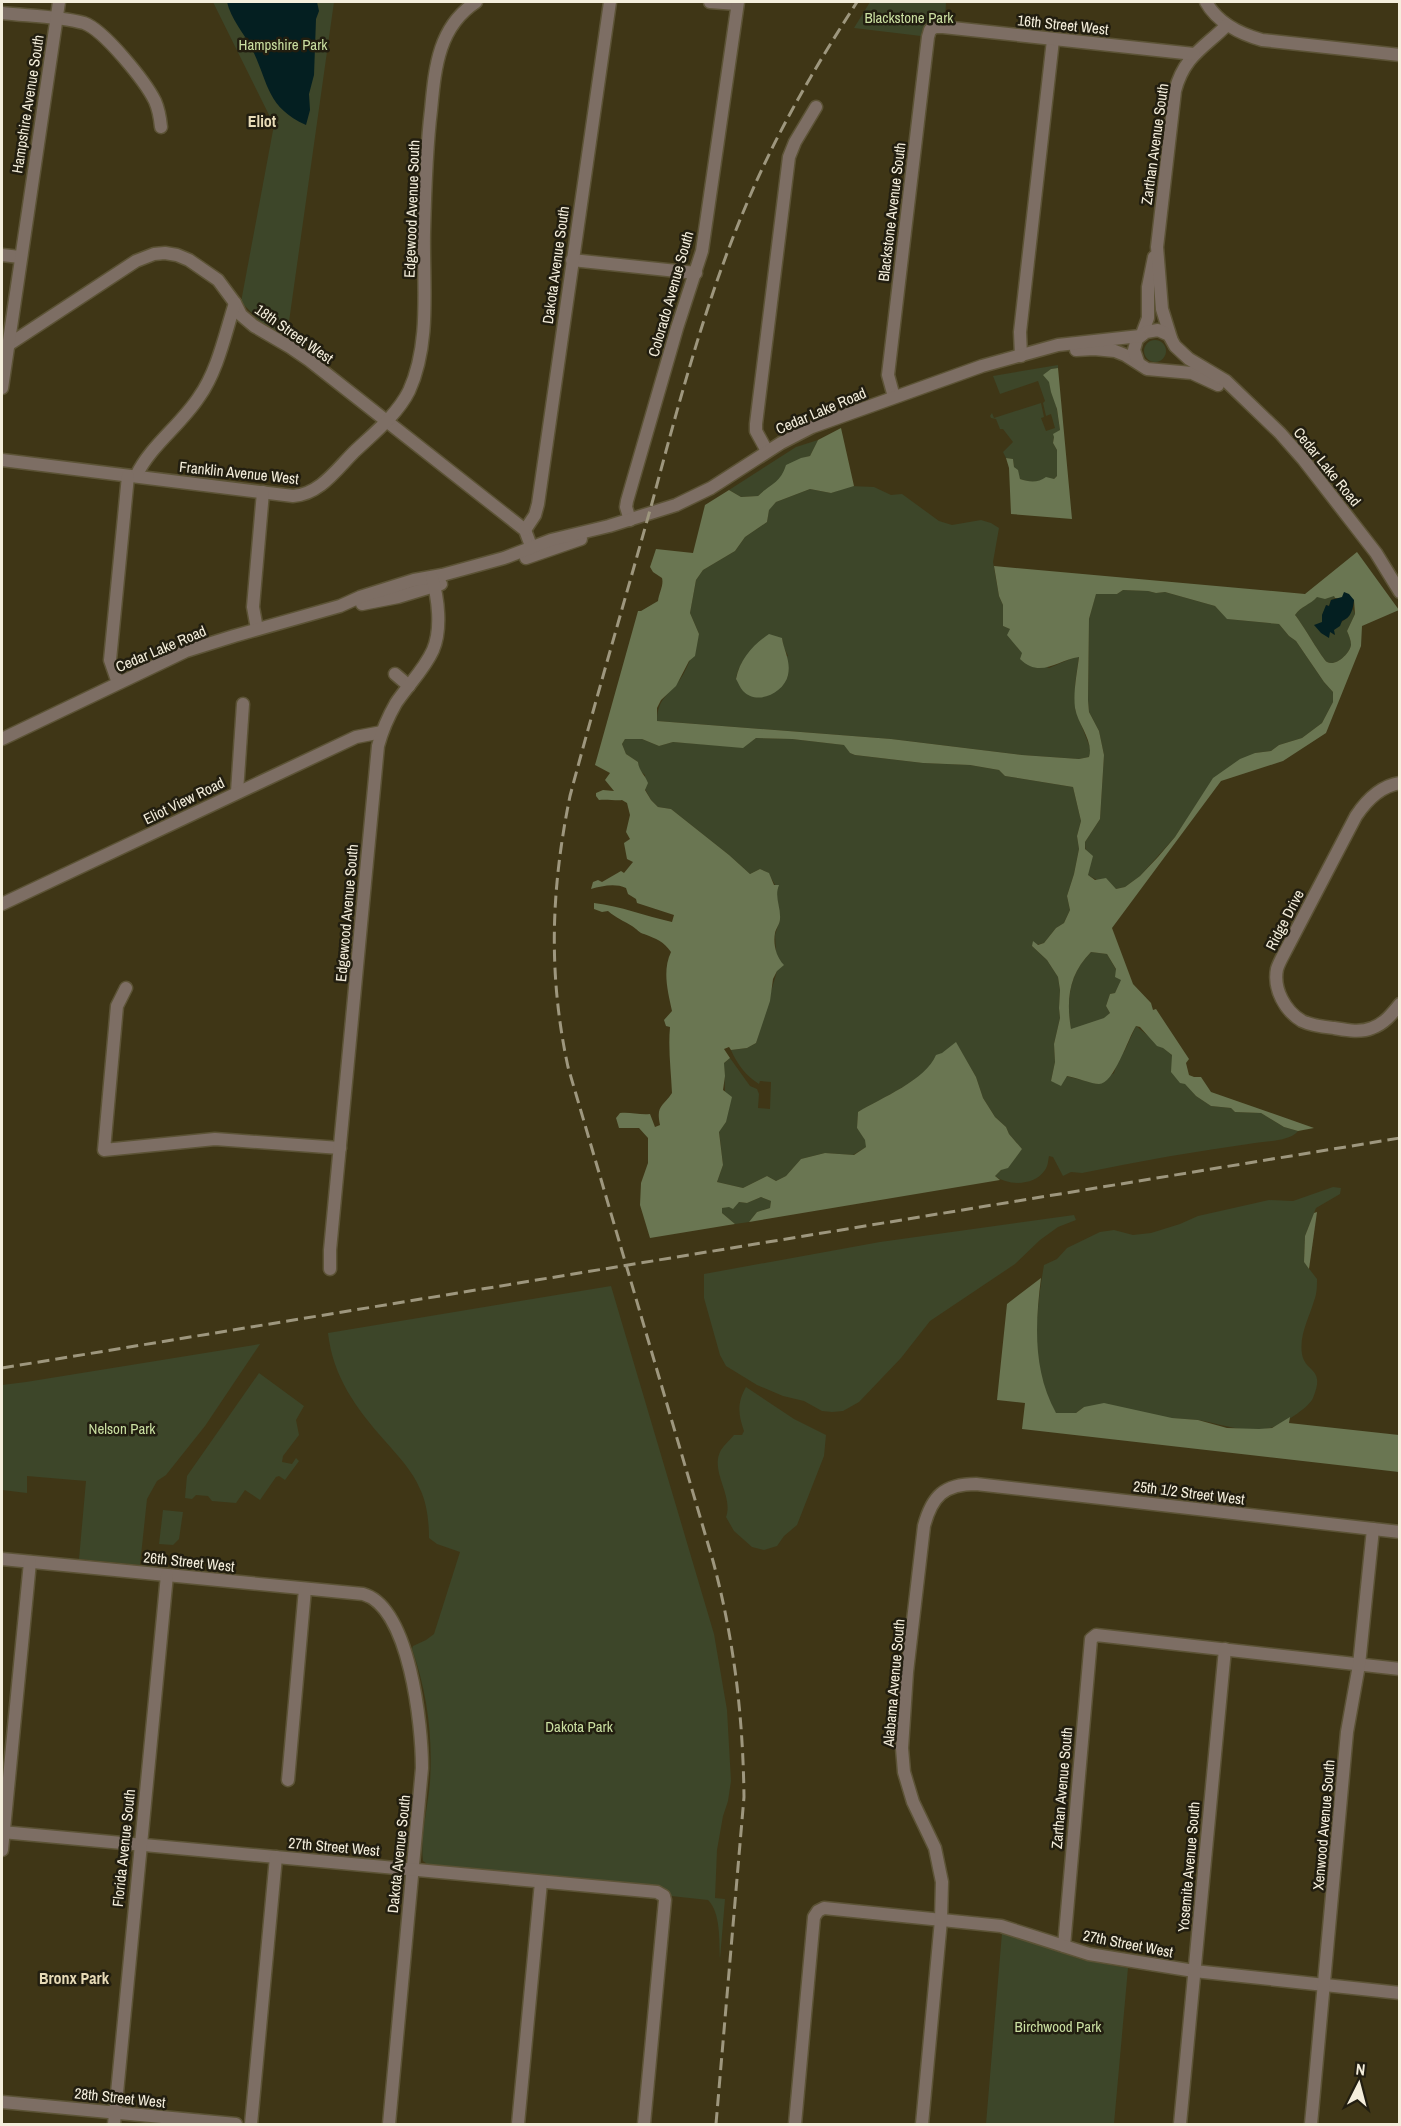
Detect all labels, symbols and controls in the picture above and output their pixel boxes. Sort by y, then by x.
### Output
park label: Blackstone Park [865,7,954,28]
street label: 16th Street West [1016,9,1110,40]
street label: Hampshire Avenue South [6,33,49,175]
park label: Hampshire Park [239,34,328,55]
street label: Zarthan Avenue South [1136,82,1173,206]
district label: Eliot [248,110,277,132]
street label: Edgewood Avenue South [399,140,424,278]
street label: Blackstone Avenue South [873,141,910,283]
street label: Dakota Avenue South [537,205,574,325]
street label: Colorado Avenue South [643,229,698,359]
street label: 18th Street West [251,299,338,369]
street label: Cedar Lake Road [772,382,869,439]
street label: Cedar Lake Road [1289,423,1366,511]
street label: Franklin Avenue West [178,456,300,489]
street label: Cedar Lake Road [112,620,209,677]
street label: Eliot View Road [140,772,228,829]
street label: Edgewood Avenue South [330,843,363,983]
street label: Ridge Drive [1260,886,1309,954]
park label: Nelson Park [89,1418,156,1439]
street label: 25th 1/2 Street West [1132,1475,1246,1510]
street label: 26th Street West [142,1546,236,1577]
street label: Alabama Avenue South [877,1618,910,1749]
park label: Dakota Park [545,1716,614,1737]
street label: Zarthan Avenue South [1046,1726,1077,1850]
street label: Xenwood Avenue South [1307,1759,1340,1891]
street label: Florida Avenue South [107,1788,140,1908]
street label: Dakota Avenue South [382,1794,415,1914]
street label: Yosemite Avenue South [1172,1801,1205,1933]
street label: 27th Street West [288,1832,381,1861]
street label: 27th Street West [1081,1924,1176,1963]
district label: Bronx Park [39,1967,110,1989]
park label: Birchwood Park [1015,2016,1102,2037]
north arrow [1329,2054,1389,2114]
text: N [1355,2058,1366,2081]
street label: 28th Street West [73,2082,167,2113]

